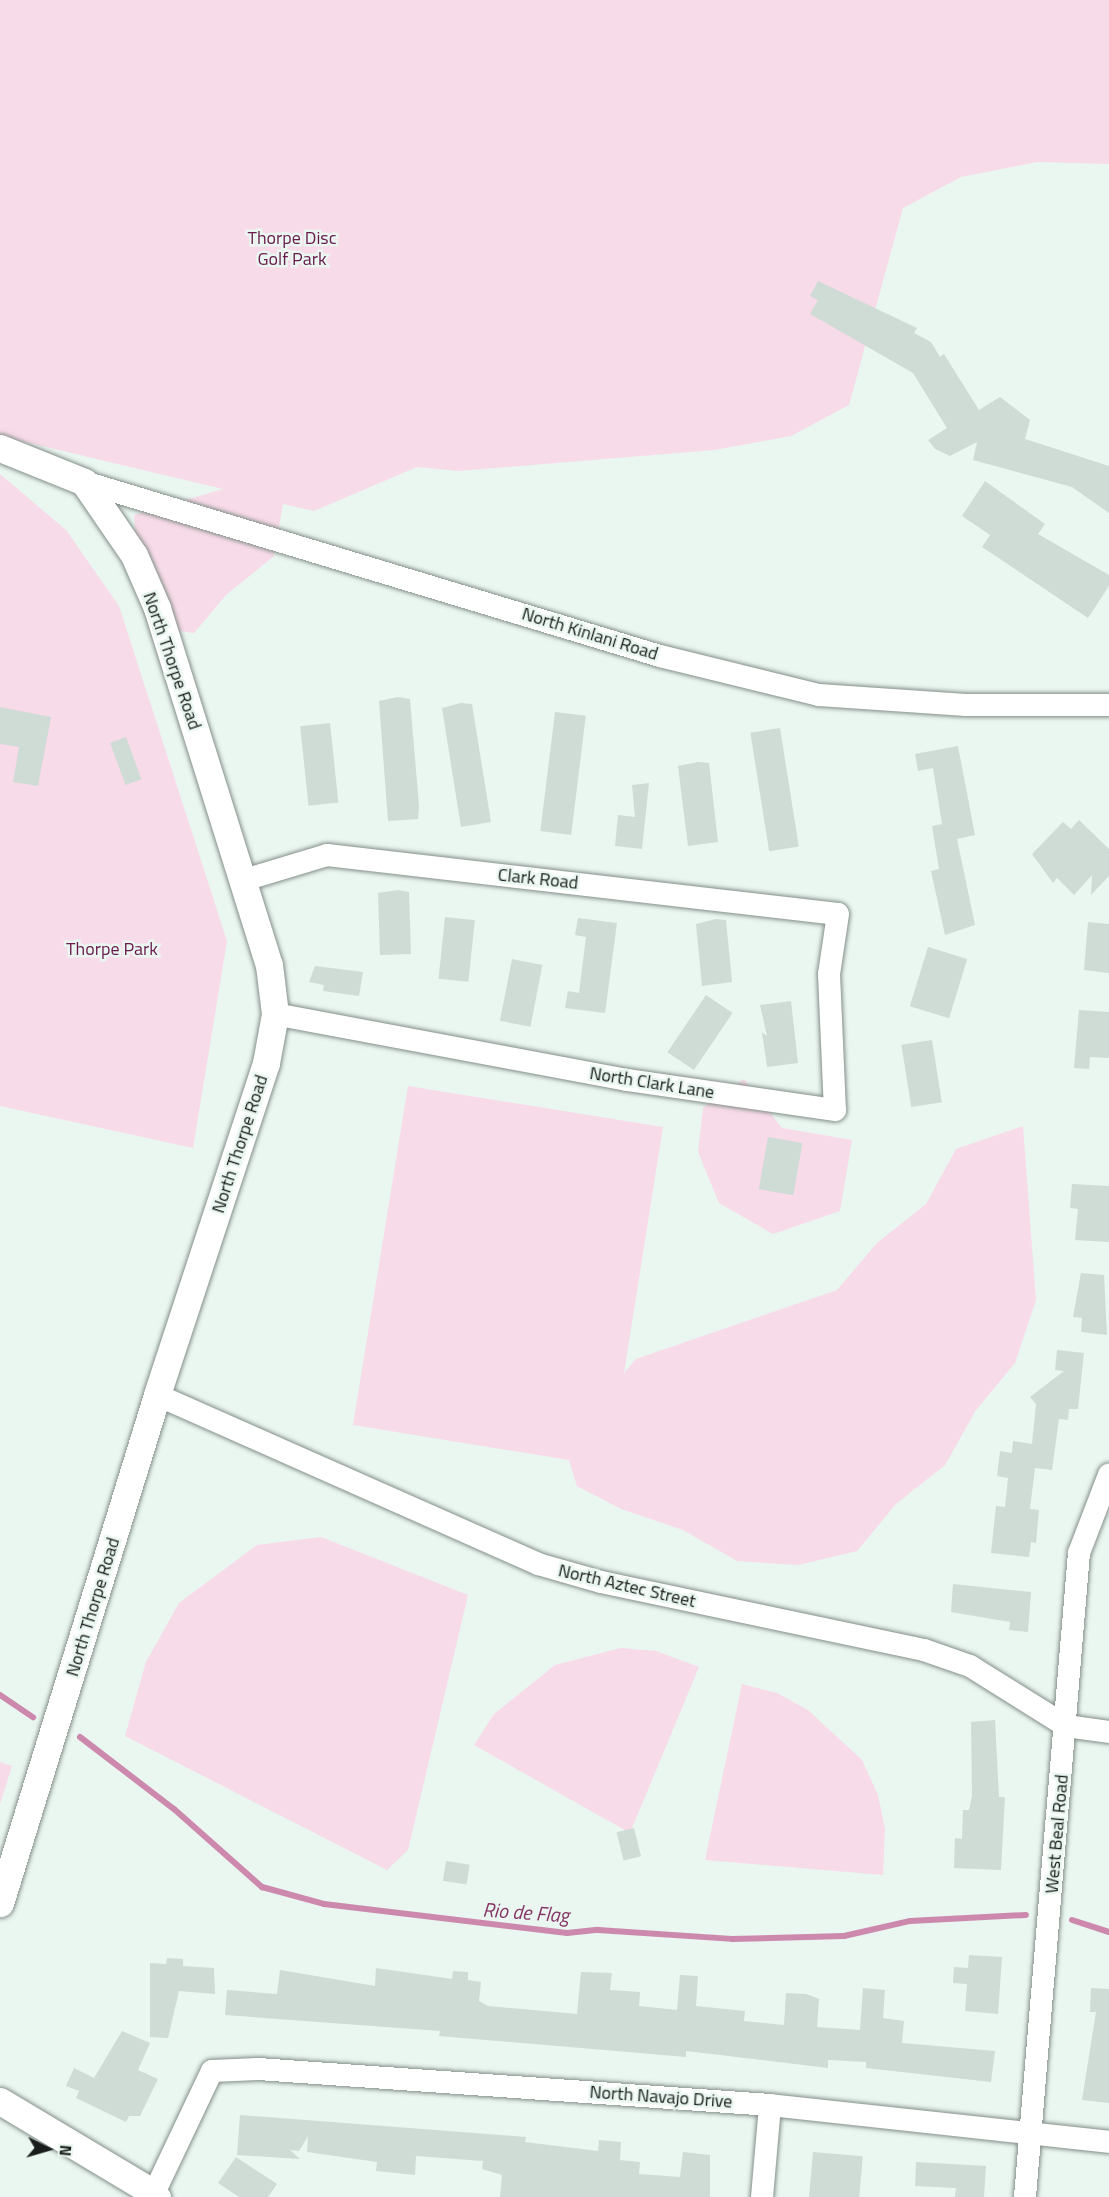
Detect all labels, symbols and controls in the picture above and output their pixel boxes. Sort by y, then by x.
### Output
park label: Thorpe Disc Golf Park [247,228,337,270]
street label: North Thorpe Road [138,589,206,733]
street label: North Kinlani Road [519,603,661,665]
street label: Clark Road [497,864,579,894]
park label: Thorpe Park [66,938,158,960]
street label: North Clark Lane [588,1062,716,1104]
street label: North Thorpe Road [207,1072,273,1216]
street label: North Thorpe Road [62,1535,124,1679]
street label: North Aztec Street [556,1560,698,1612]
street label: West Beal Road [1041,1773,1073,1895]
water label: Rio de Flag [482,1897,570,1927]
street label: North Navajo Drive [589,2081,733,2113]
north arrow [18,2119,78,2179]
text: N [53,2144,78,2157]

